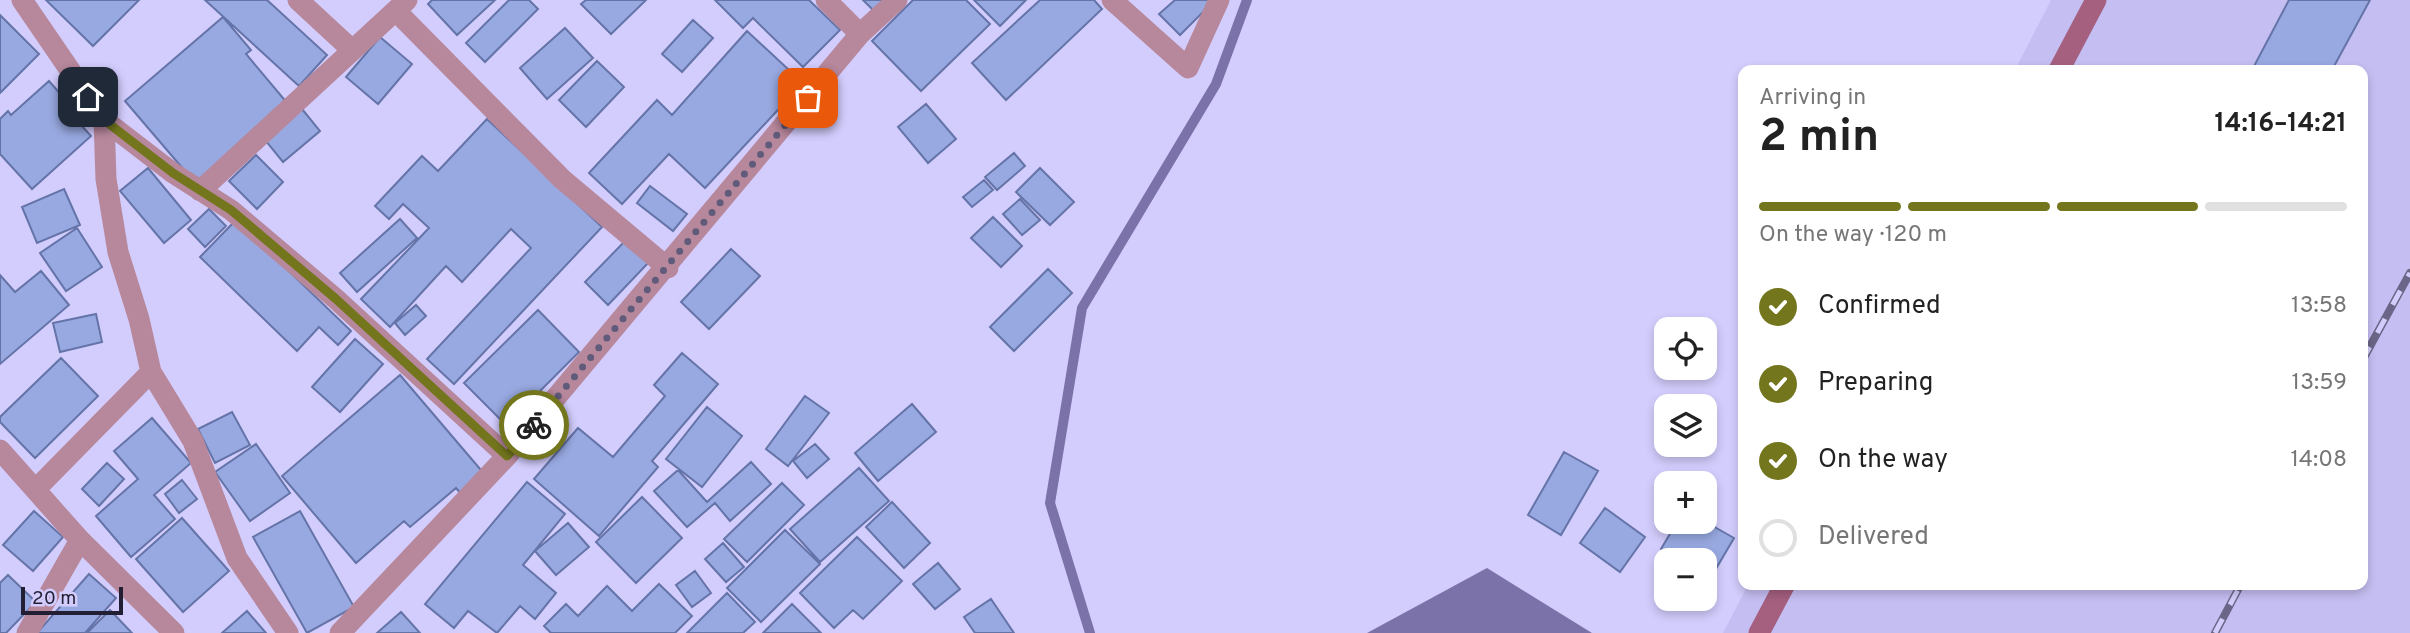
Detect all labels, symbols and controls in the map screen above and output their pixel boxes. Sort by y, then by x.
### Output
pin [58,67,118,127]
pin [778,68,838,128]
icon: home [69,78,107,116]
icon: bag [789,79,827,117]
text: Arriving in [1759,84,1866,113]
text: 14:16–14:21 [2214,108,2347,141]
text: 2 min [1759,109,1879,168]
text: On the way · 120 m [1759,221,1947,250]
icon: check [1759,288,1797,326]
text: Confirmed [1818,290,1941,323]
text: 13:58 [2291,292,2347,321]
map controls [1654,317,1717,611]
button: locate [1654,317,1717,380]
icon: check [1759,365,1797,403]
text: Preparing [1818,367,1933,400]
text: 13:59 [2292,369,2347,398]
courier [499,390,569,460]
button: layers [1654,394,1717,457]
icon: bike [515,406,553,444]
icon: check [1759,442,1797,480]
text: On the way [1818,444,1948,477]
text: 14:08 [2291,446,2347,475]
button: + [1654,471,1717,534]
text: Delivered [1818,521,1929,554]
button: − [1654,548,1717,611]
scale bar [21,584,122,616]
text: 20 m [32,587,76,611]

